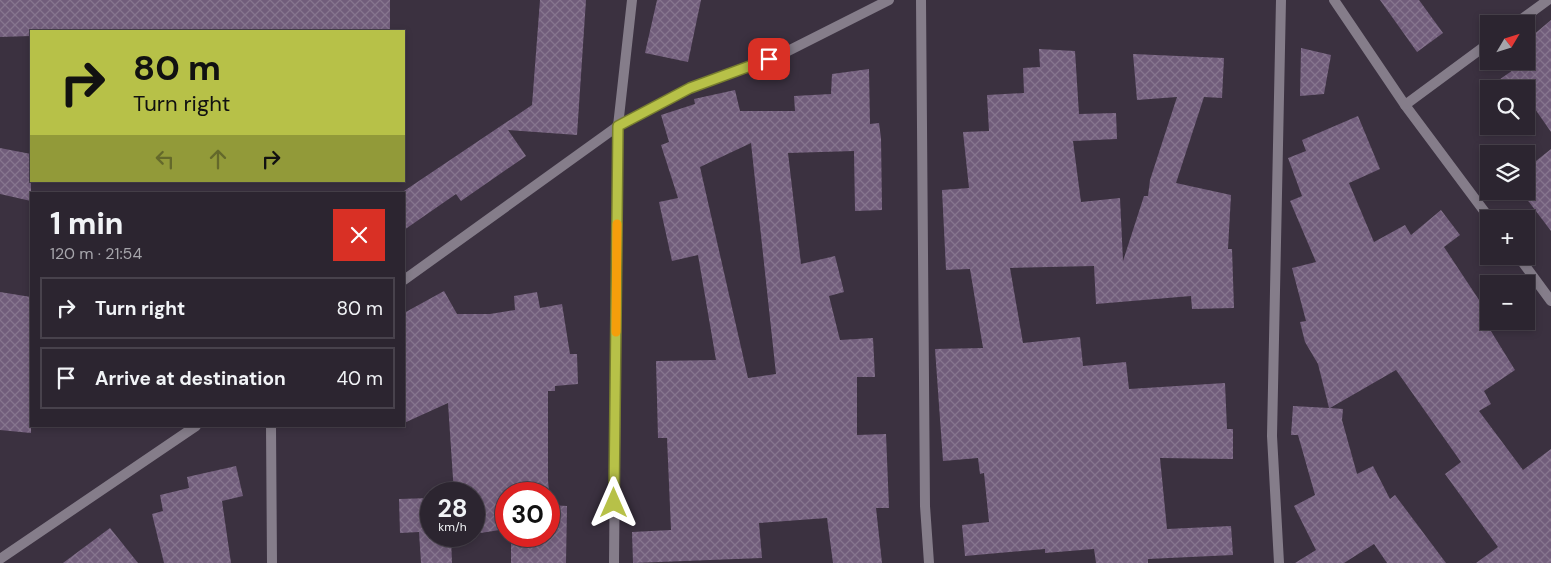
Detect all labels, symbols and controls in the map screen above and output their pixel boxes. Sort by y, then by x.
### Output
north arrow [1480,15,1535,70]
map controls [1480,15,1535,330]
pin [748,38,790,80]
text: 80 m [133,45,221,91]
icon: arrive [755,45,783,73]
icon: right [50,50,115,115]
button: search [1480,80,1535,135]
text: Turn right [133,89,230,118]
icon: left [151,145,179,173]
icon: ahead [204,145,232,173]
icon: right [257,145,285,173]
button: layers [1480,145,1535,200]
text: 1 min [50,204,123,243]
button: close [333,209,385,261]
button: + [1480,210,1535,265]
text: 120 m · 21:54 [50,243,142,264]
button: − [1480,275,1535,330]
icon: right [52,294,80,322]
text: Turn right [95,296,185,321]
text: 80 m [336,296,383,321]
icon: arrive [52,364,80,392]
text: Arrive at destination [95,366,286,391]
text: 40 m [336,366,383,391]
position arrow [587,476,639,528]
speed limit sign: 30 [495,482,560,547]
text: 28 [437,492,468,525]
text: km/h [438,519,467,535]

